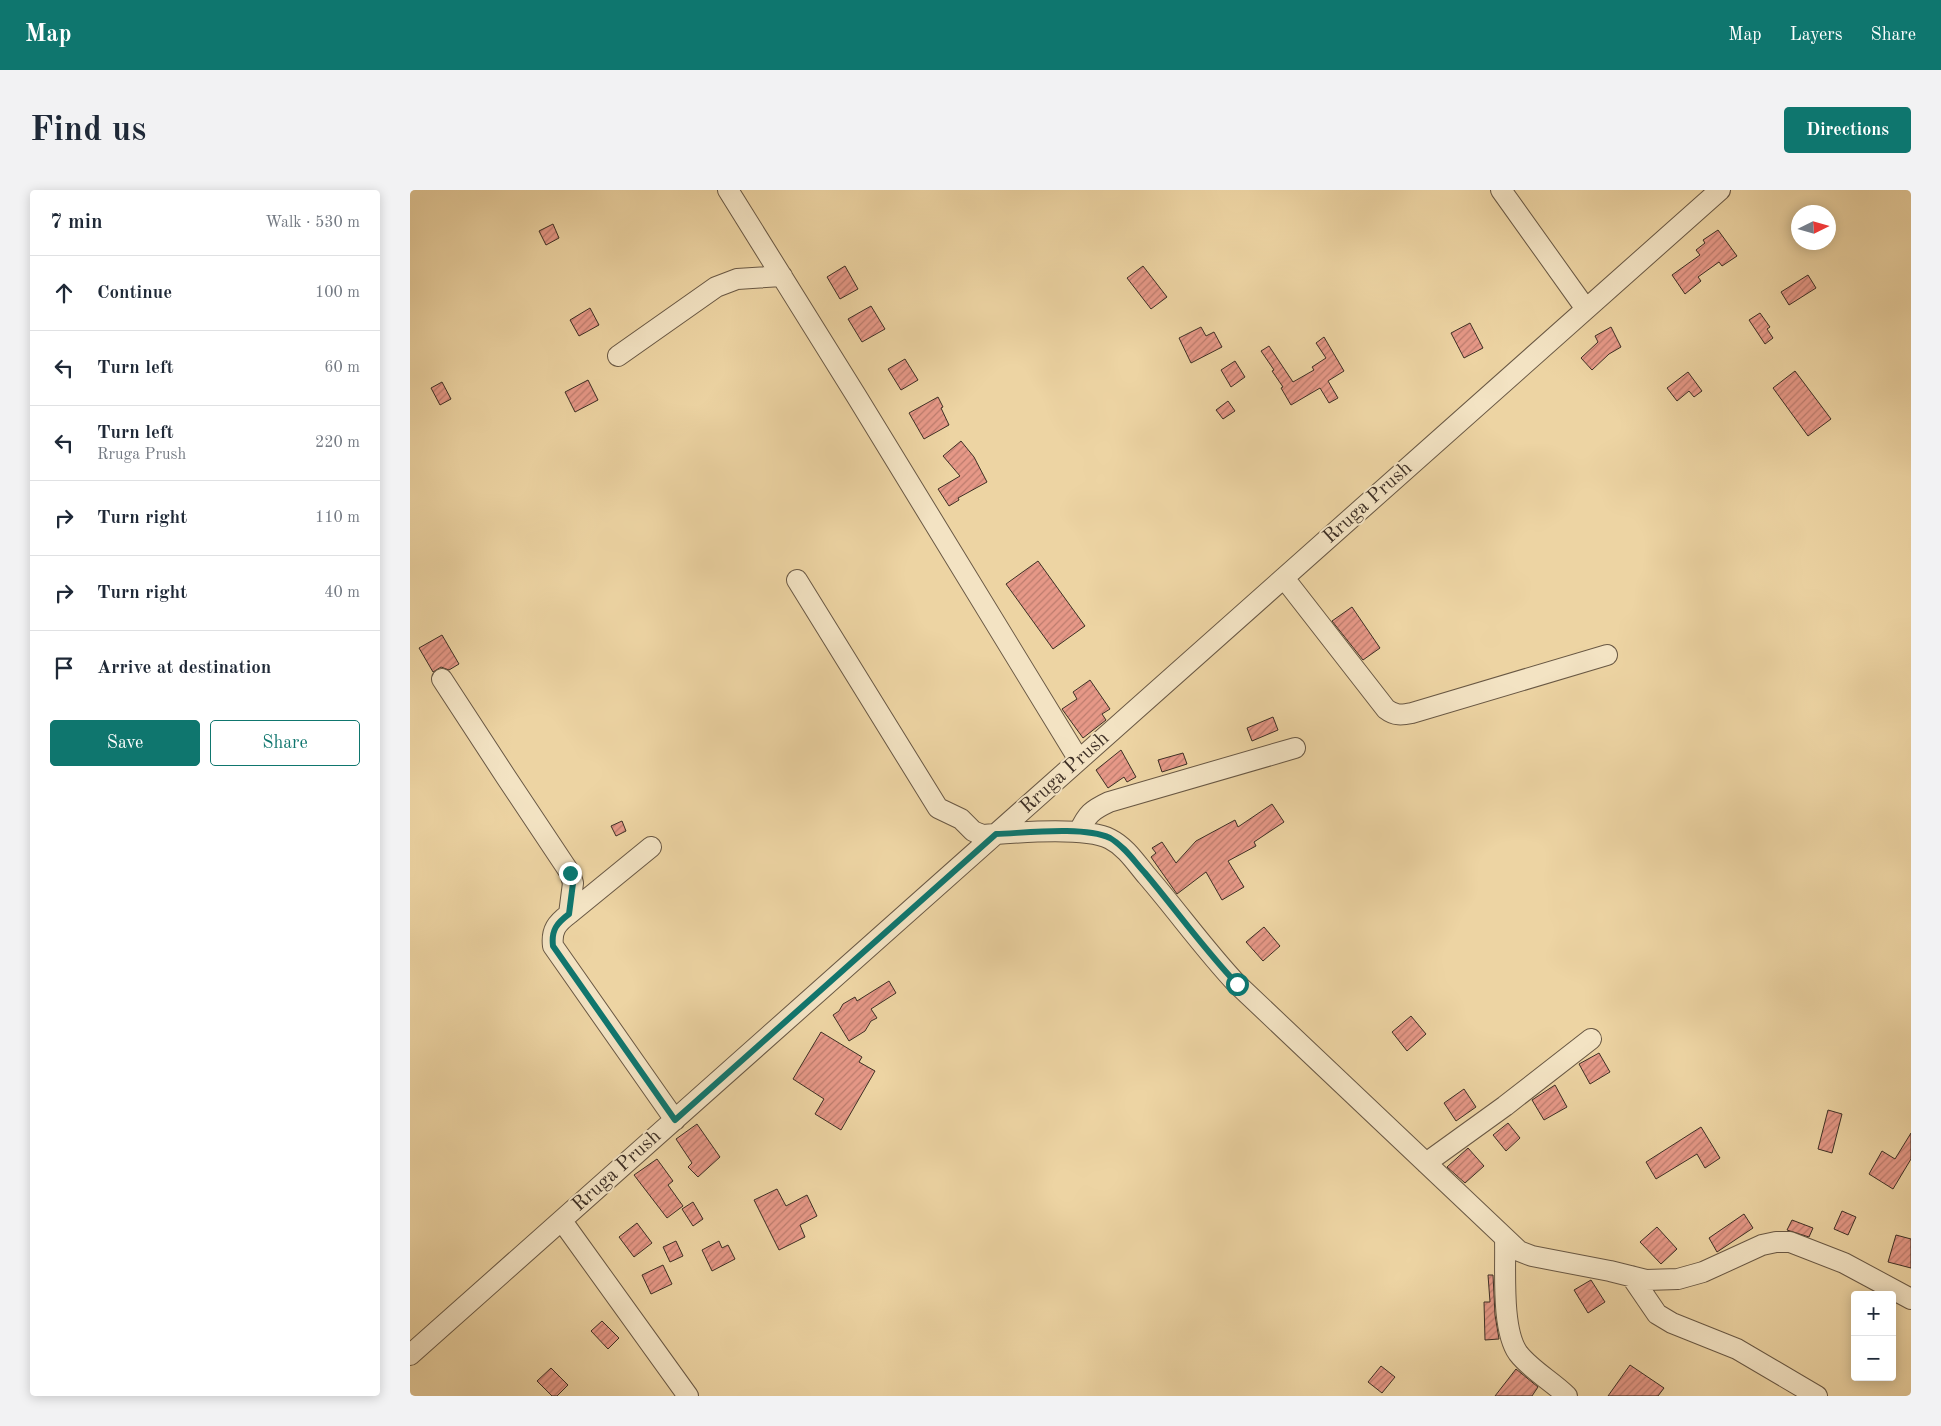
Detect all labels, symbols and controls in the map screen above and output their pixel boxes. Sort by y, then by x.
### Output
text: Map [25,23,72,47]
text: Map [1728,26,1762,44]
text: Layers [1790,26,1842,44]
text: Share [1870,26,1916,44]
button: Directions [1784,107,1911,153]
text: Find us [30,113,146,148]
north arrow [1791,205,1836,250]
text: 7 min [50,212,103,233]
text: Walk · 530 m [265,215,360,231]
icon: ahead [50,279,78,307]
text: Continue [97,284,172,303]
text: 100 m [315,285,360,301]
icon: left [50,354,78,382]
text: Turn left [97,359,174,378]
text: 60 m [324,360,360,376]
text: Turn left [97,424,174,443]
icon: left [50,429,78,457]
text: 220 m [315,435,360,451]
text: Rruga Prush [97,447,186,463]
street label: Rruga Prush [1320,458,1416,548]
icon: right [50,504,78,532]
text: Turn right [97,509,187,528]
text: 110 m [315,510,360,526]
icon: right [50,579,78,607]
text: Turn right [97,584,187,603]
text: 40 m [324,585,360,601]
icon: arrive [50,654,78,682]
text: Arrive at destination [97,659,271,678]
button: Save [50,720,200,766]
button: Share [210,720,360,766]
street label: Rruga Prush [1017,728,1113,818]
route end [559,862,582,885]
route start [1226,973,1249,996]
street label: Rruga Prush [569,1126,665,1216]
map controls [1851,1291,1896,1381]
button: + [1851,1291,1896,1336]
button: − [1851,1336,1896,1381]

